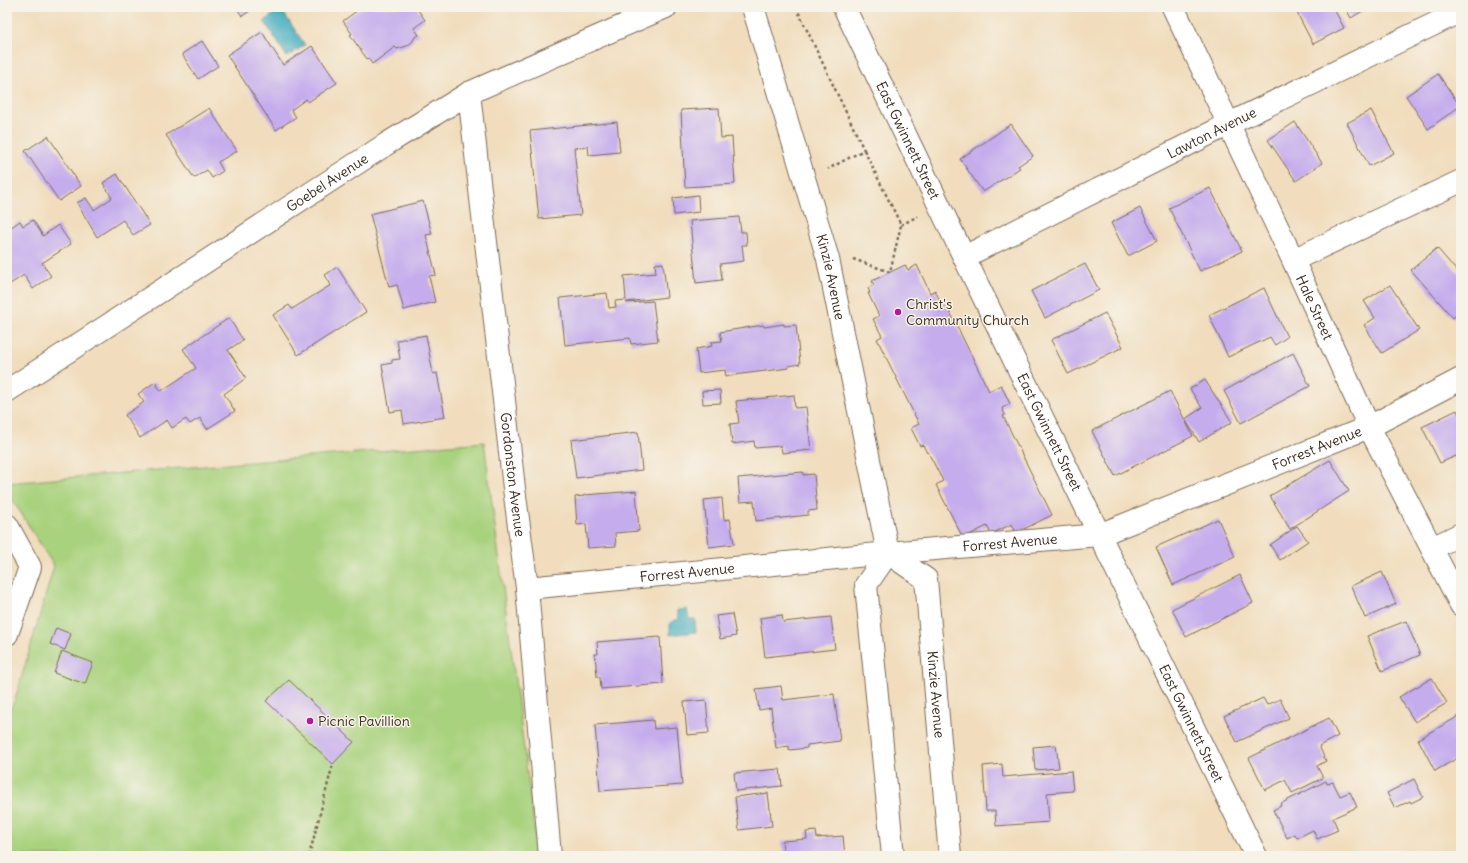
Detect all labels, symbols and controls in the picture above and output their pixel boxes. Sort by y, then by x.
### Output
street label: East Gwinnett Street [872,79,944,203]
street label: Lawton Avenue [1164,103,1259,163]
street label: Goebel Avenue [283,149,372,216]
street label: Kinzie Avenue [812,232,849,321]
street label: Hale Street [1292,272,1337,343]
place label: Christ's Community Church [906,295,1029,329]
marker: Christ's Community Church [893,307,903,317]
street label: East Gwinnett Street [1013,370,1086,494]
street label: Gordonston Avenue [496,411,529,538]
street label: Forrest Avenue [1269,422,1364,474]
street label: Forrest Avenue [962,530,1058,556]
street label: Forrest Avenue [639,559,735,586]
street label: Kinzie Avenue [923,650,949,739]
street label: East Gwinnett Street [1155,661,1228,785]
place label: Picnic Pavillion [318,712,410,730]
marker: Picnic Pavillion [305,716,315,726]

